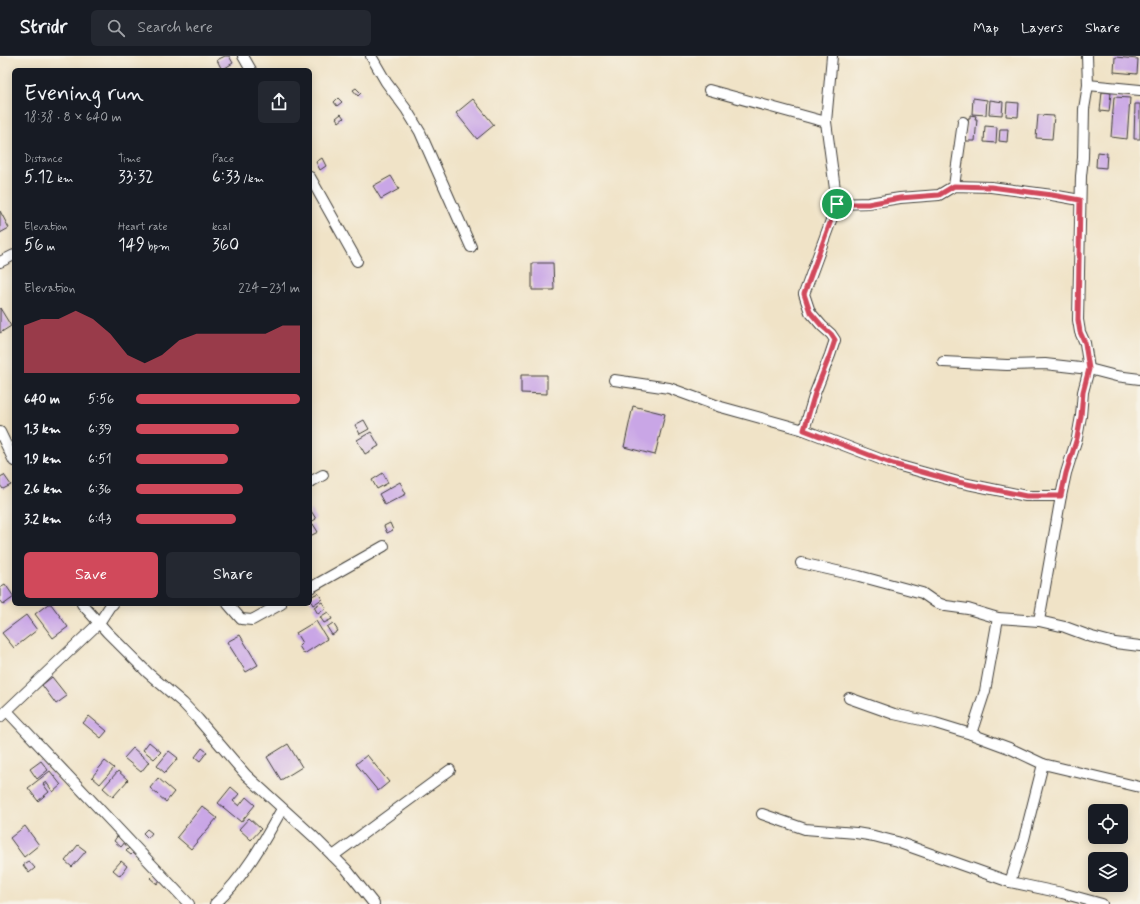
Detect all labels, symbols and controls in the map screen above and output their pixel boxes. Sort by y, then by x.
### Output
search box [91,10,371,46]
text: Stridr [20,15,67,40]
icon: search [105,17,127,39]
text: Search here [137,18,213,38]
text: Map [973,19,999,37]
text: Layers [1021,19,1063,37]
text: Share [1085,19,1120,37]
text: Evening run [24,80,144,108]
button: share [258,81,300,123]
text: 18:38 · 8 × 640 m [24,109,122,126]
text: Distance [24,152,63,166]
text: Time [118,152,141,166]
text: Pace [212,152,234,166]
text: 5.12 [24,166,54,188]
text: 33:32 [118,166,154,188]
text: 6:33 [212,166,240,188]
text: km [54,172,73,186]
text: /km [240,172,264,186]
pin [820,187,854,221]
icon: arrive [826,193,848,215]
text: Elevation [24,220,67,234]
text: Heart rate [118,220,167,234]
text: kcal [212,220,230,234]
text: 56 [24,234,44,256]
text: 149 [118,234,145,256]
text: 360 [212,234,239,256]
text: m [44,240,55,254]
text: bpm [145,240,170,254]
text: Elevation [24,280,75,297]
text: 224–231 m [238,280,300,297]
text: 640 m [24,391,60,408]
text: 5:56 [88,391,114,408]
text: 1.3 km [24,421,61,438]
text: 6:39 [88,421,112,438]
text: 1.9 km [24,451,61,468]
text: 6:51 [88,451,112,468]
text: 2.6 km [24,481,62,498]
text: 6:36 [88,481,111,498]
text: 3.2 km [24,511,61,528]
text: 6:43 [88,511,111,528]
button: Save [24,552,158,598]
button: Share [166,552,300,598]
map controls [1088,804,1128,892]
button: locate [1088,804,1128,844]
button: layers [1088,852,1128,892]

